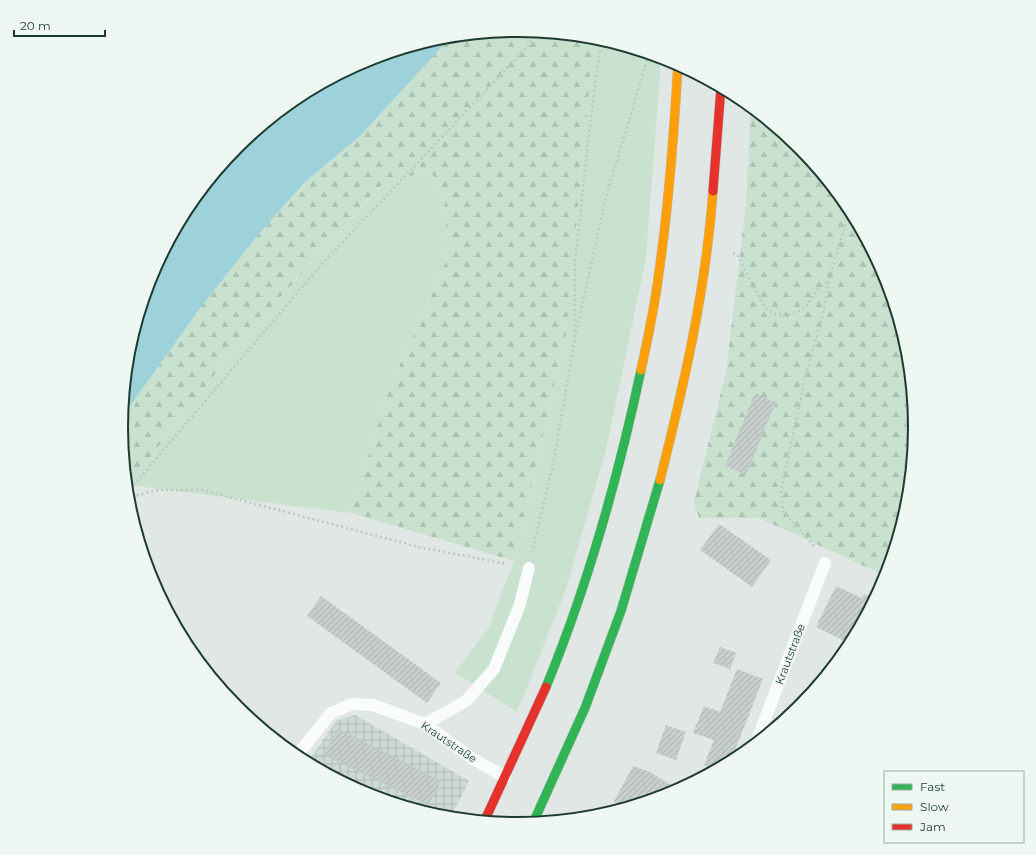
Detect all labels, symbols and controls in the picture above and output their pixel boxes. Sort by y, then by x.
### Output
scale bar [14,12,105,38]
text: 20 m [20,18,51,33]
street label: Krautstraße [772,621,808,687]
street label: Krautstraße [418,718,480,766]
legend [884,771,1024,843]
text: Fast [920,779,945,794]
text: Slow [920,799,949,814]
text: Jam [919,819,946,834]

